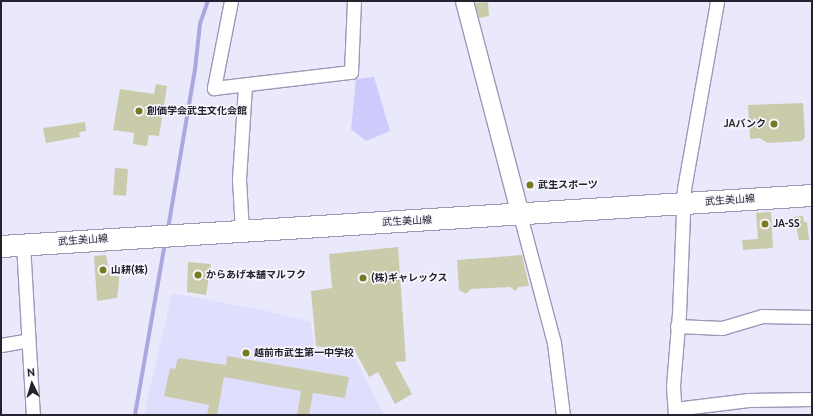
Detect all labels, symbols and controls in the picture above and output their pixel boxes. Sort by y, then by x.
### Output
place label: 創価学会武生文化会館 [147,105,247,117]
marker: 創価学会武生文化会館 [134,106,144,116]
place label: JAバンク [724,118,766,130]
marker: JAバンク [769,119,779,129]
place label: 武生スポーツ [538,179,598,191]
marker: 武生スポーツ [525,180,535,190]
street label: 武生美山線 [705,192,755,208]
street label: 武生美山線 [382,214,432,228]
place label: JA-SS [773,218,800,230]
marker: JA-SS [760,219,770,229]
street label: 武生美山線 [58,232,108,248]
place label: 山耕(株) [111,264,148,276]
marker: 山耕(株) [98,265,108,275]
place label: からあげ本舗マルフク [206,269,306,281]
marker: からあげ本舗マルフク [193,270,203,280]
place label: (株)ギャレックス [371,272,448,284]
marker: (株)ギャレックス [358,273,368,283]
place label: 越前市武生第一中学校 [254,347,354,359]
marker: 越前市武生第一中学校 [241,348,251,358]
north arrow [12,364,52,404]
text: N [26,366,36,378]

